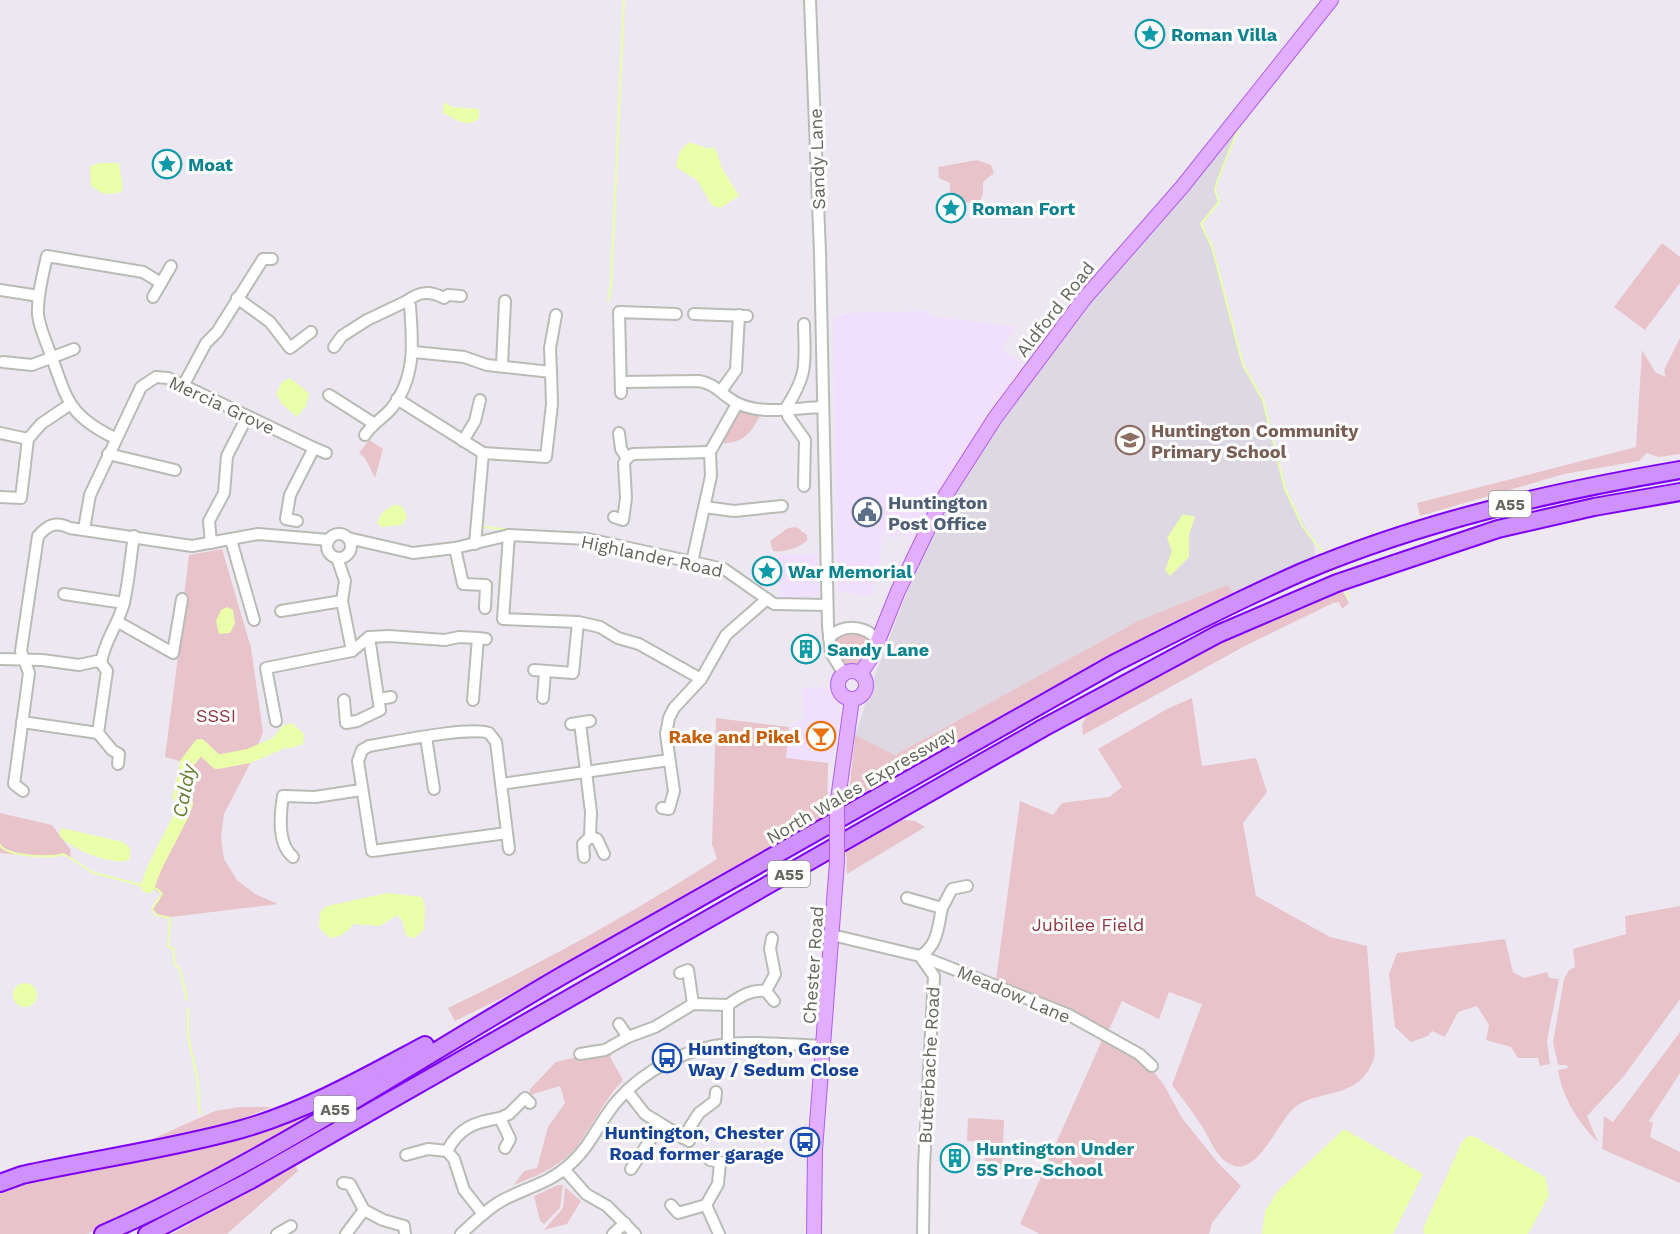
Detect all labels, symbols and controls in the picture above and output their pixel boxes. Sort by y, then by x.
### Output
place icon: Roman Villa [1134,18,1166,50]
place label: Roman Villa [1171,24,1278,45]
street label: Sandy Lane [805,108,829,210]
place icon: Moat [151,148,183,180]
place label: Moat [188,154,233,175]
place icon: Roman Fort [935,192,967,224]
place label: Roman Fort [972,198,1075,219]
street label: Aldford Road [1011,257,1099,361]
street label: Mercia Grove [166,371,278,439]
place label: Huntington Community Primary School [1151,420,1359,462]
school or university icon: Huntington Community Primary School [1114,424,1146,456]
road number: A55 [1489,491,1531,517]
place label: Huntington Post Office [888,492,988,534]
public building icon: Huntington Post Office [851,496,883,528]
street label: Highlander Road [579,531,725,581]
place icon: War Memorial [751,555,783,587]
place label: War Memorial [788,561,912,582]
building icon: Sandy Lane [790,633,822,665]
place label: Sandy Lane [827,639,929,660]
park label: SSSI [196,705,236,726]
bar icon: Rake and Pikel [805,720,837,752]
street label: North Wales Expressway [762,722,960,848]
place label: Rake and Pikel [669,726,800,747]
water label: Caldy [167,760,201,820]
road number: A55 [768,861,810,887]
street label: Chester Road [798,905,828,1025]
park label: Jubilee Field [1032,914,1144,935]
street label: Meadow Lane [954,961,1074,1027]
street label: Butterbache Road [914,986,944,1144]
place label: Huntington, Gorse Way / Sedum Close [688,1038,859,1080]
bus stop icon: Huntington, Gorse Way / Sedum Close [651,1042,683,1074]
road number: A55 [314,1096,356,1122]
place label: Huntington, Chester Road former garage [604,1122,784,1164]
bus stop icon: Huntington, Chester Road former garage [789,1126,821,1158]
place label: Huntington Under 5S Pre-School [976,1138,1134,1180]
building icon: Huntington Under 5S Pre-School [939,1142,971,1174]

